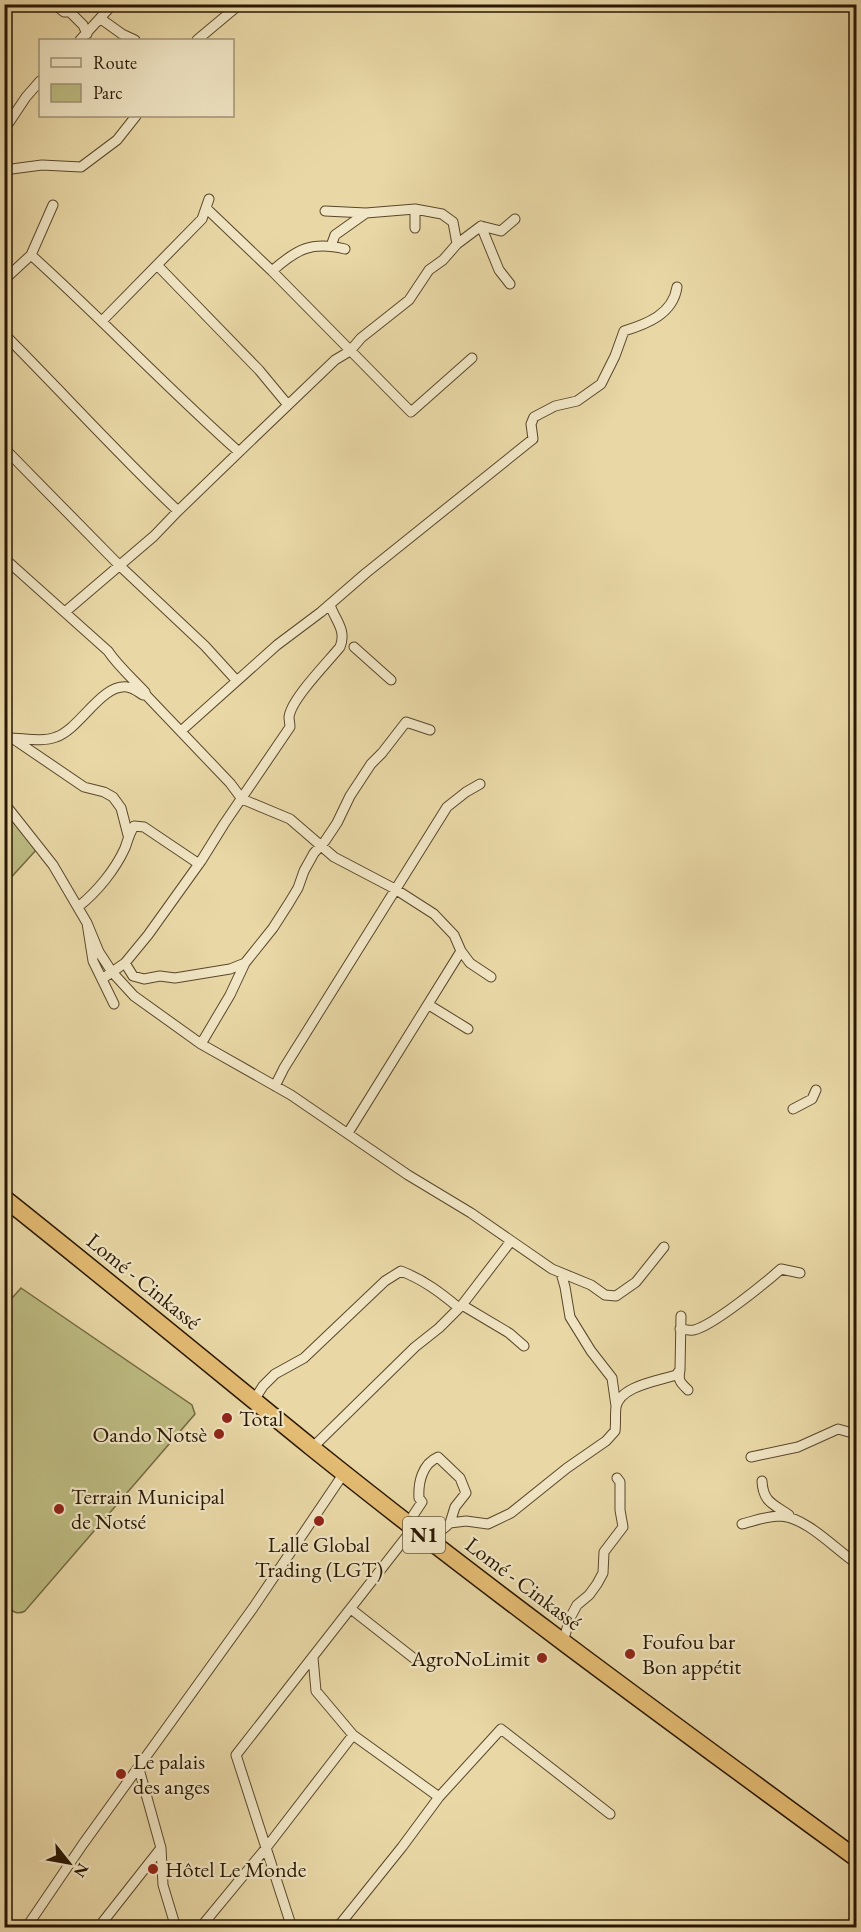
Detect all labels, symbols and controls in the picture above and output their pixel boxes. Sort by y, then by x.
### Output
legend [39,39,234,117]
text: Route [93,51,137,74]
text: Parc [93,81,123,104]
street label: Lomé - Cinkassé [81,1226,207,1337]
place label: Total [239,1404,283,1433]
marker: Total [220,1411,234,1425]
place label: Oando Notsè [92,1420,207,1449]
marker: Oando Notsè [212,1427,226,1441]
place label: Terrain Municipal de Notsé [71,1482,225,1536]
marker: Terrain Municipal de Notsé [52,1502,66,1516]
marker: Lalle Global Trading (LGT) [312,1514,326,1528]
road number: N1 [403,1517,445,1553]
place label: Lalle Global Trading (LGT) [255,1530,383,1584]
street label: Lomé - Cinkassé [460,1530,588,1637]
place label: Foufou bar Bon appétit [642,1627,741,1681]
place label: AgroNoLimit [410,1644,530,1673]
marker: Foufou bar Bon appétit [623,1647,637,1661]
marker: AgroNoLimit [535,1651,549,1665]
place label: Le palais des anges [133,1747,210,1801]
marker: Le palais des anges [114,1767,128,1781]
north arrow [39,1833,99,1893]
place label: Hôtel Le Monde [165,1855,307,1884]
text: N [69,1860,94,1881]
marker: Hôtel Le Monde [146,1862,160,1876]

